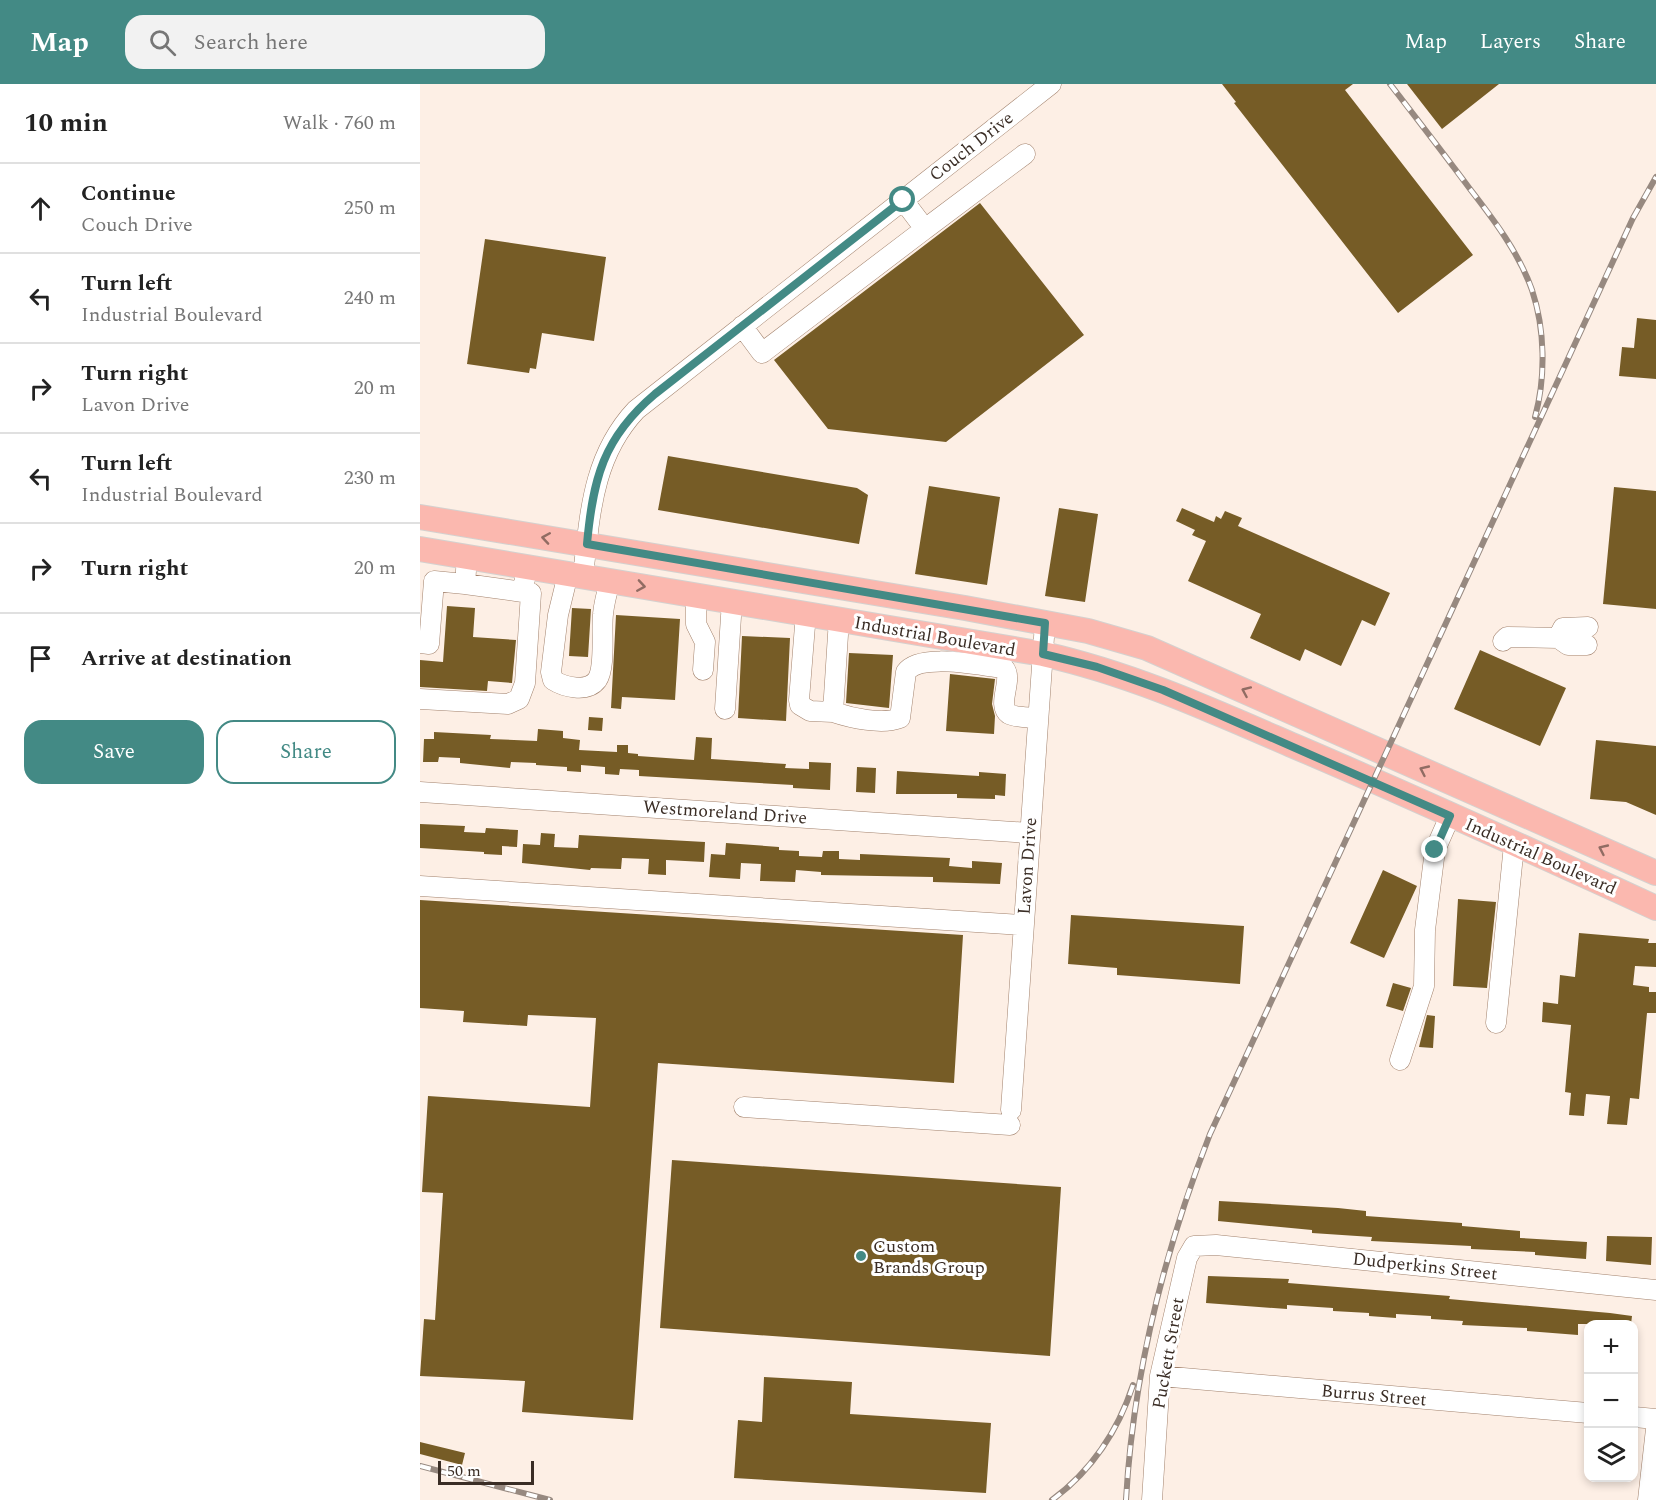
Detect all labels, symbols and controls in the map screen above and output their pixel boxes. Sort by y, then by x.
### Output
search box [125,15,545,69]
text: Map [30,21,89,64]
icon: search [146,26,179,59]
text: Search here [194,26,308,59]
text: Map [1405,26,1447,58]
text: Layers [1480,26,1541,58]
text: Share [1574,26,1626,58]
text: 10 min [24,103,108,143]
street label: Couch Drive [923,105,1019,188]
text: Walk · 760 m [283,108,396,138]
text: Continue [81,177,176,210]
route start [889,186,915,212]
icon: ahead [24,192,57,225]
text: 250 m [344,193,396,223]
text: Couch Drive [81,210,193,240]
text: Turn left [81,267,173,300]
icon: left [24,282,57,315]
text: 240 m [344,283,396,313]
text: Industrial Boulevard [81,300,263,330]
text: Turn right [81,357,188,390]
icon: right [24,372,57,405]
text: 20 m [354,373,396,403]
text: Lavon Drive [81,390,189,420]
text: Turn left [81,447,173,480]
icon: left [24,462,57,495]
text: 230 m [344,463,396,493]
text: Industrial Boulevard [81,480,263,510]
one-way arrow [541,532,550,544]
icon: right [24,552,57,585]
text: Turn right [81,552,188,585]
text: 20 m [354,553,396,583]
one-way arrow [635,579,645,592]
street label: Industrial Boulevard [852,609,1018,664]
icon: arrive [24,642,57,675]
text: Arrive at destination [81,642,292,675]
one-way arrow [1242,686,1253,698]
button: Save [24,720,204,784]
button: Share [216,720,396,784]
one-way arrow [1420,766,1431,778]
street label: Westmoreland Drive [642,793,808,832]
street label: Industrial Boulevard [1461,811,1621,902]
street label: Lavon Drive [1011,816,1044,916]
route end [1421,836,1447,862]
one-way arrow [1598,844,1609,856]
place label: Custom Brands Group [873,1233,985,1281]
street label: Dudperkins Street [1351,1245,1499,1288]
marker: Custom Brands Group [854,1249,868,1263]
street label: Puckett Street [1145,1295,1192,1411]
map controls [1584,1320,1638,1482]
button: + [1584,1320,1638,1374]
button: − [1584,1374,1638,1428]
street label: Burrus Street [1320,1377,1428,1414]
button: layers [1584,1428,1638,1482]
scale bar [438,1458,534,1486]
text: 50 m [447,1459,481,1483]

